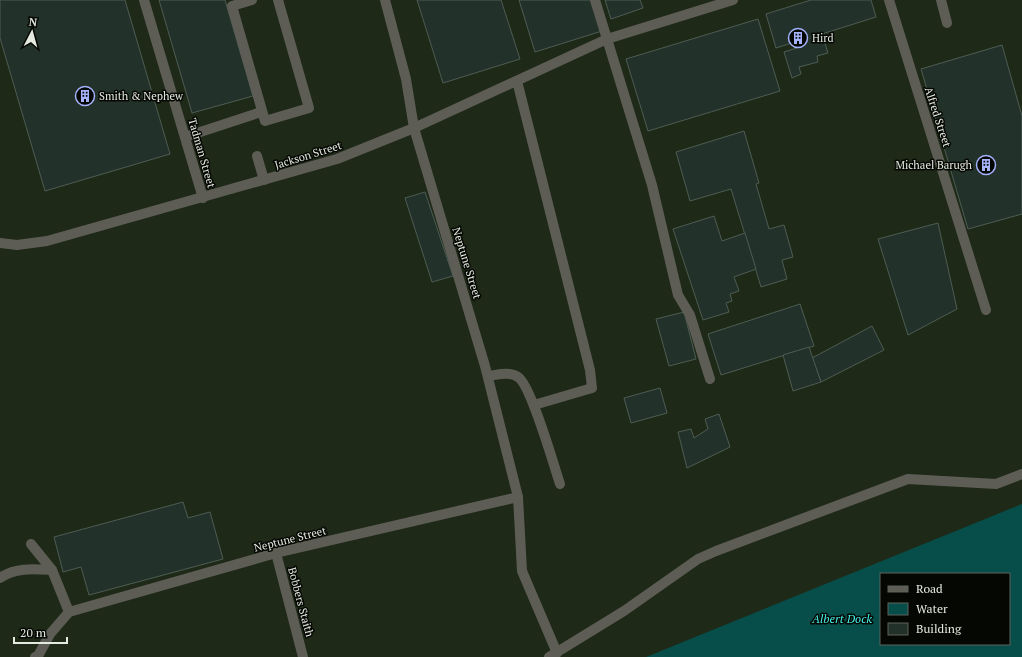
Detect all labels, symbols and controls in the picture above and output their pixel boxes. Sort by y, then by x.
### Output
north arrow [12,12,52,52]
text: N [28,15,39,30]
building icon: Hird [787,27,809,49]
place label: Hird [812,31,834,45]
building icon: Smith & Nephew [74,85,96,107]
street label: Alfred Street [922,85,954,149]
place label: Smith & Nephew [99,89,184,103]
street label: Tadman Street [185,117,219,189]
street label: Jackson Street [273,138,343,172]
building icon: Michael Barugh [975,154,997,176]
place label: Michael Barugh [895,158,973,172]
street label: Neptune Street [449,225,485,301]
street label: Neptune Street [252,523,328,555]
street label: Bobbers Staith [285,566,317,639]
legend [880,573,1010,645]
text: Road [916,581,943,596]
text: Water [916,601,948,616]
water label: Albert Dock [811,611,872,626]
scale bar [14,619,67,645]
text: Building [916,621,962,636]
text: 20 m [20,625,47,640]

